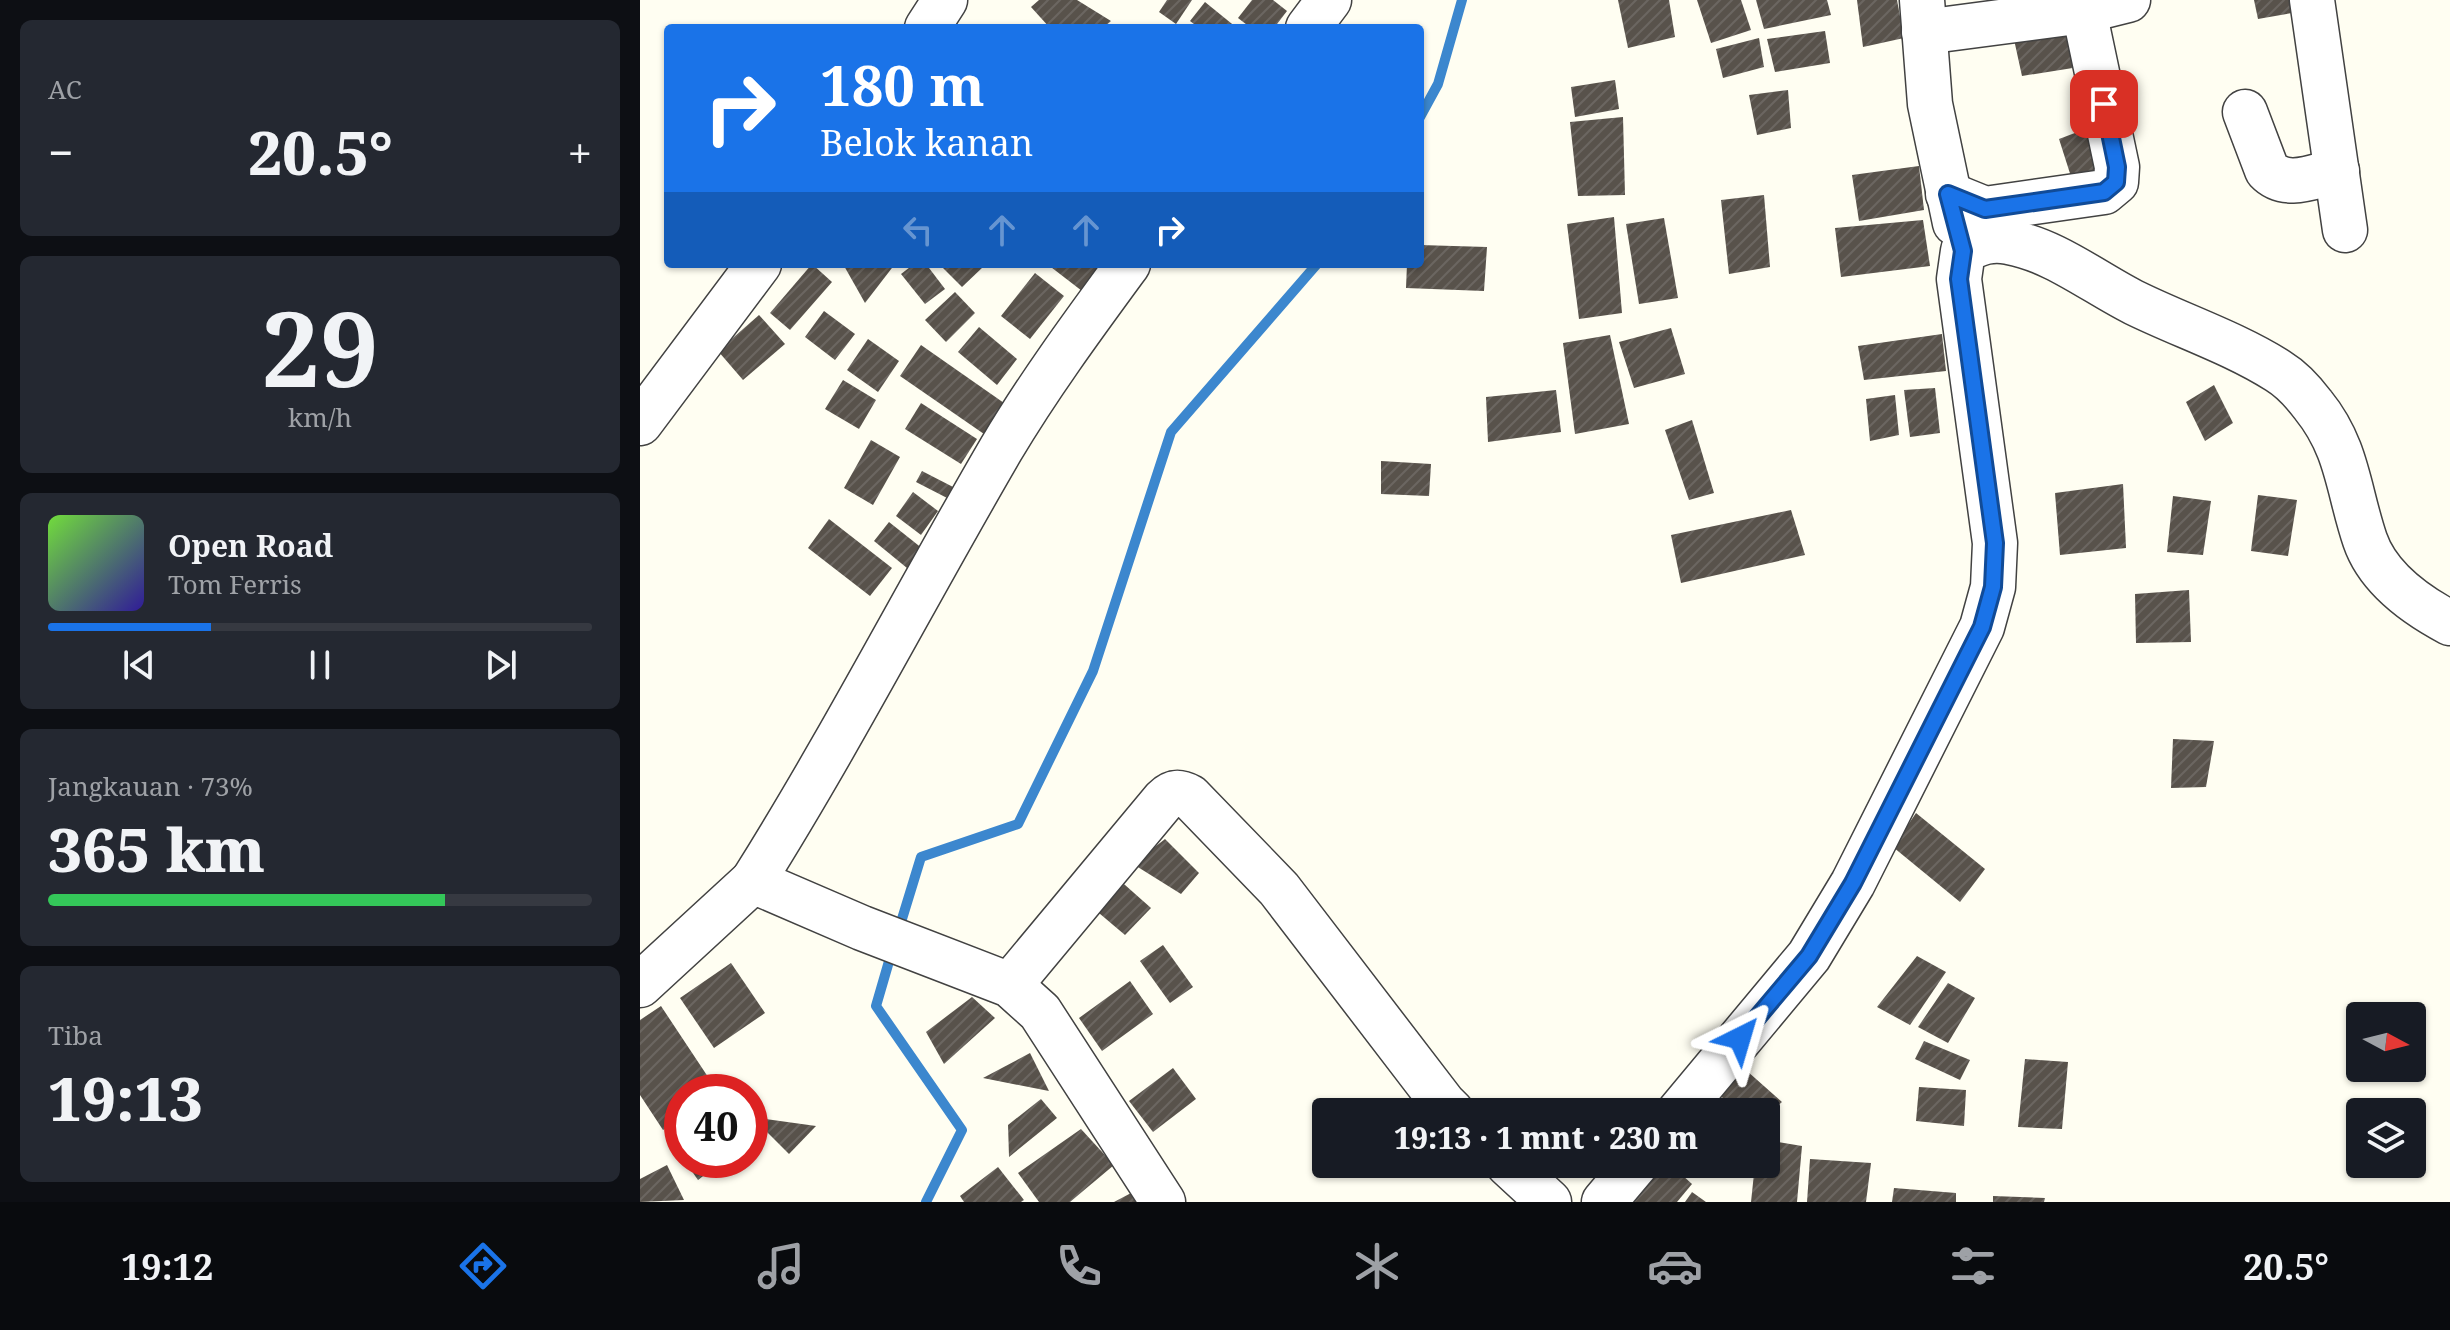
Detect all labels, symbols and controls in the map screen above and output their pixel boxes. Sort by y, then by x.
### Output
text: 180 m [820,46,985,122]
icon: right [688,56,792,160]
pin [2070,70,2138,138]
text: AC [48,71,82,107]
icon: arrive [2082,82,2126,126]
text: 20.5° [248,111,393,193]
text: Belok kanan [820,118,1033,167]
text: − [48,122,73,182]
text: + [567,122,592,182]
icon: left [896,208,940,252]
icon: ahead [980,208,1024,252]
icon: ahead [1064,208,1108,252]
icon: right [1148,208,1192,252]
text: 29 [261,276,379,417]
text: km/h [288,399,352,435]
text: Open Road [168,525,333,566]
text: Tom Ferris [168,566,302,602]
icon: previous [117,643,161,687]
icon: pause [298,643,342,687]
icon: next [479,643,523,687]
text: Jangkauan · 73% [48,768,253,804]
text: 365 km [48,808,265,890]
position arrow [1698,996,1782,1080]
north arrow [2346,1002,2426,1082]
map controls [2346,1002,2426,1178]
text: Tiba [48,1017,103,1053]
text: 19:13 [48,1057,203,1139]
speed limit sign: 40 [664,1074,768,1178]
button: layers [2346,1098,2426,1178]
text: 19:13 · 1 mnt · 230 m [1394,1117,1698,1158]
icon: directions [455,1238,511,1294]
icon: music [753,1238,809,1294]
icon: phone [1051,1238,1107,1294]
icon: climate [1349,1238,1405,1294]
icon: car [1647,1238,1703,1294]
icon: filters [1945,1238,2001,1294]
text: 19:12 [121,1242,213,1291]
text: 20.5° [2243,1242,2329,1291]

